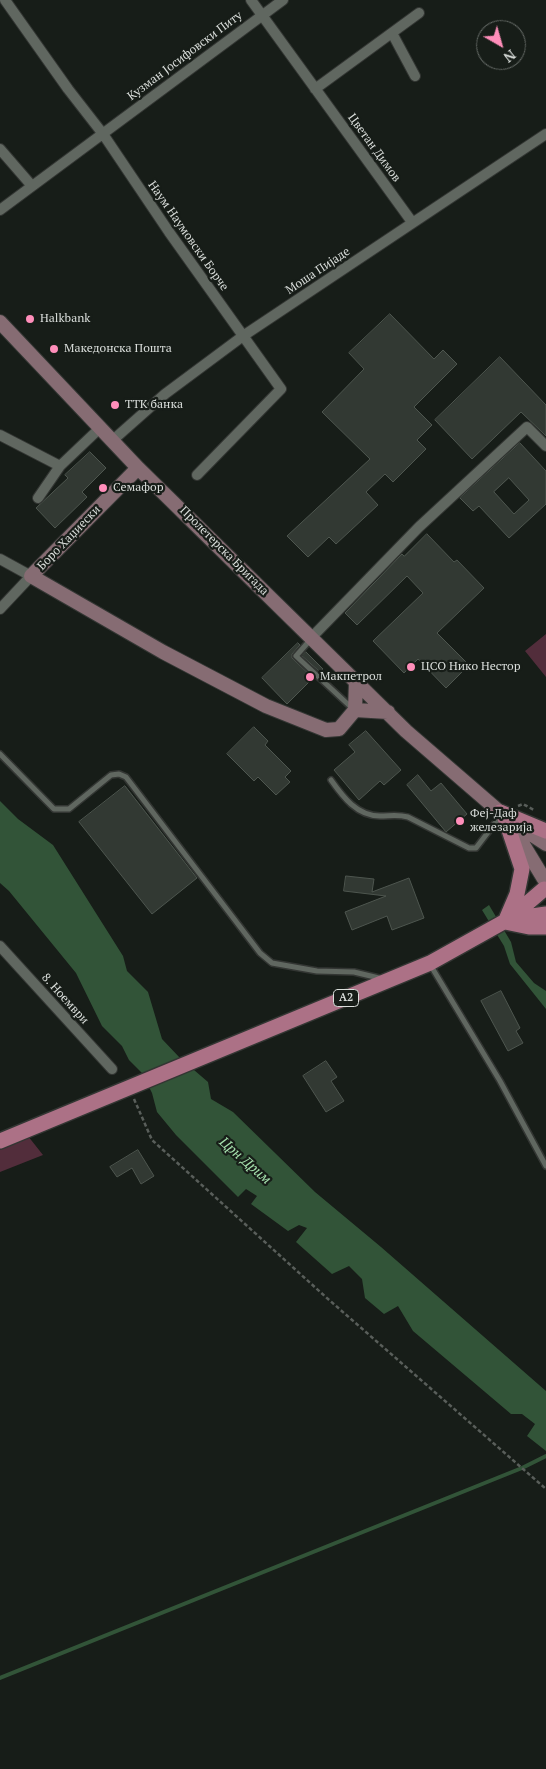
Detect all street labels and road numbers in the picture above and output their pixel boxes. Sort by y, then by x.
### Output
street label: Кузман Јосифовски Питу [125,8,245,104]
street label: Цветан Димов [344,111,404,185]
street label: Наум Наумовски Борче [145,178,231,294]
street label: Моша Пијаде [283,244,353,298]
street label: Боро Хаџиески [35,503,103,573]
street label: Пролетерска Бригада [177,504,271,598]
street label: 8. Ноември [38,971,92,1027]
road number: A2 [334,990,358,1006]

